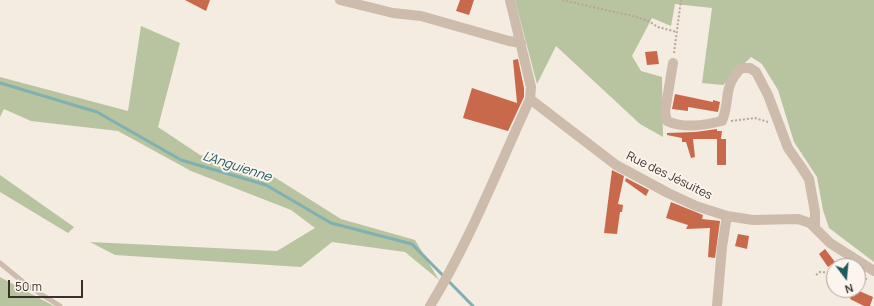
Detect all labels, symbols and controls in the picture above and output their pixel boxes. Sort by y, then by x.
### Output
water label: L'Anguienne [201,149,273,185]
street label: Rue des Jésuites [624,149,714,203]
north arrow [826,258,866,298]
scale bar [10,272,85,298]
text: 50 m [15,278,42,295]
text: N [843,281,855,297]

